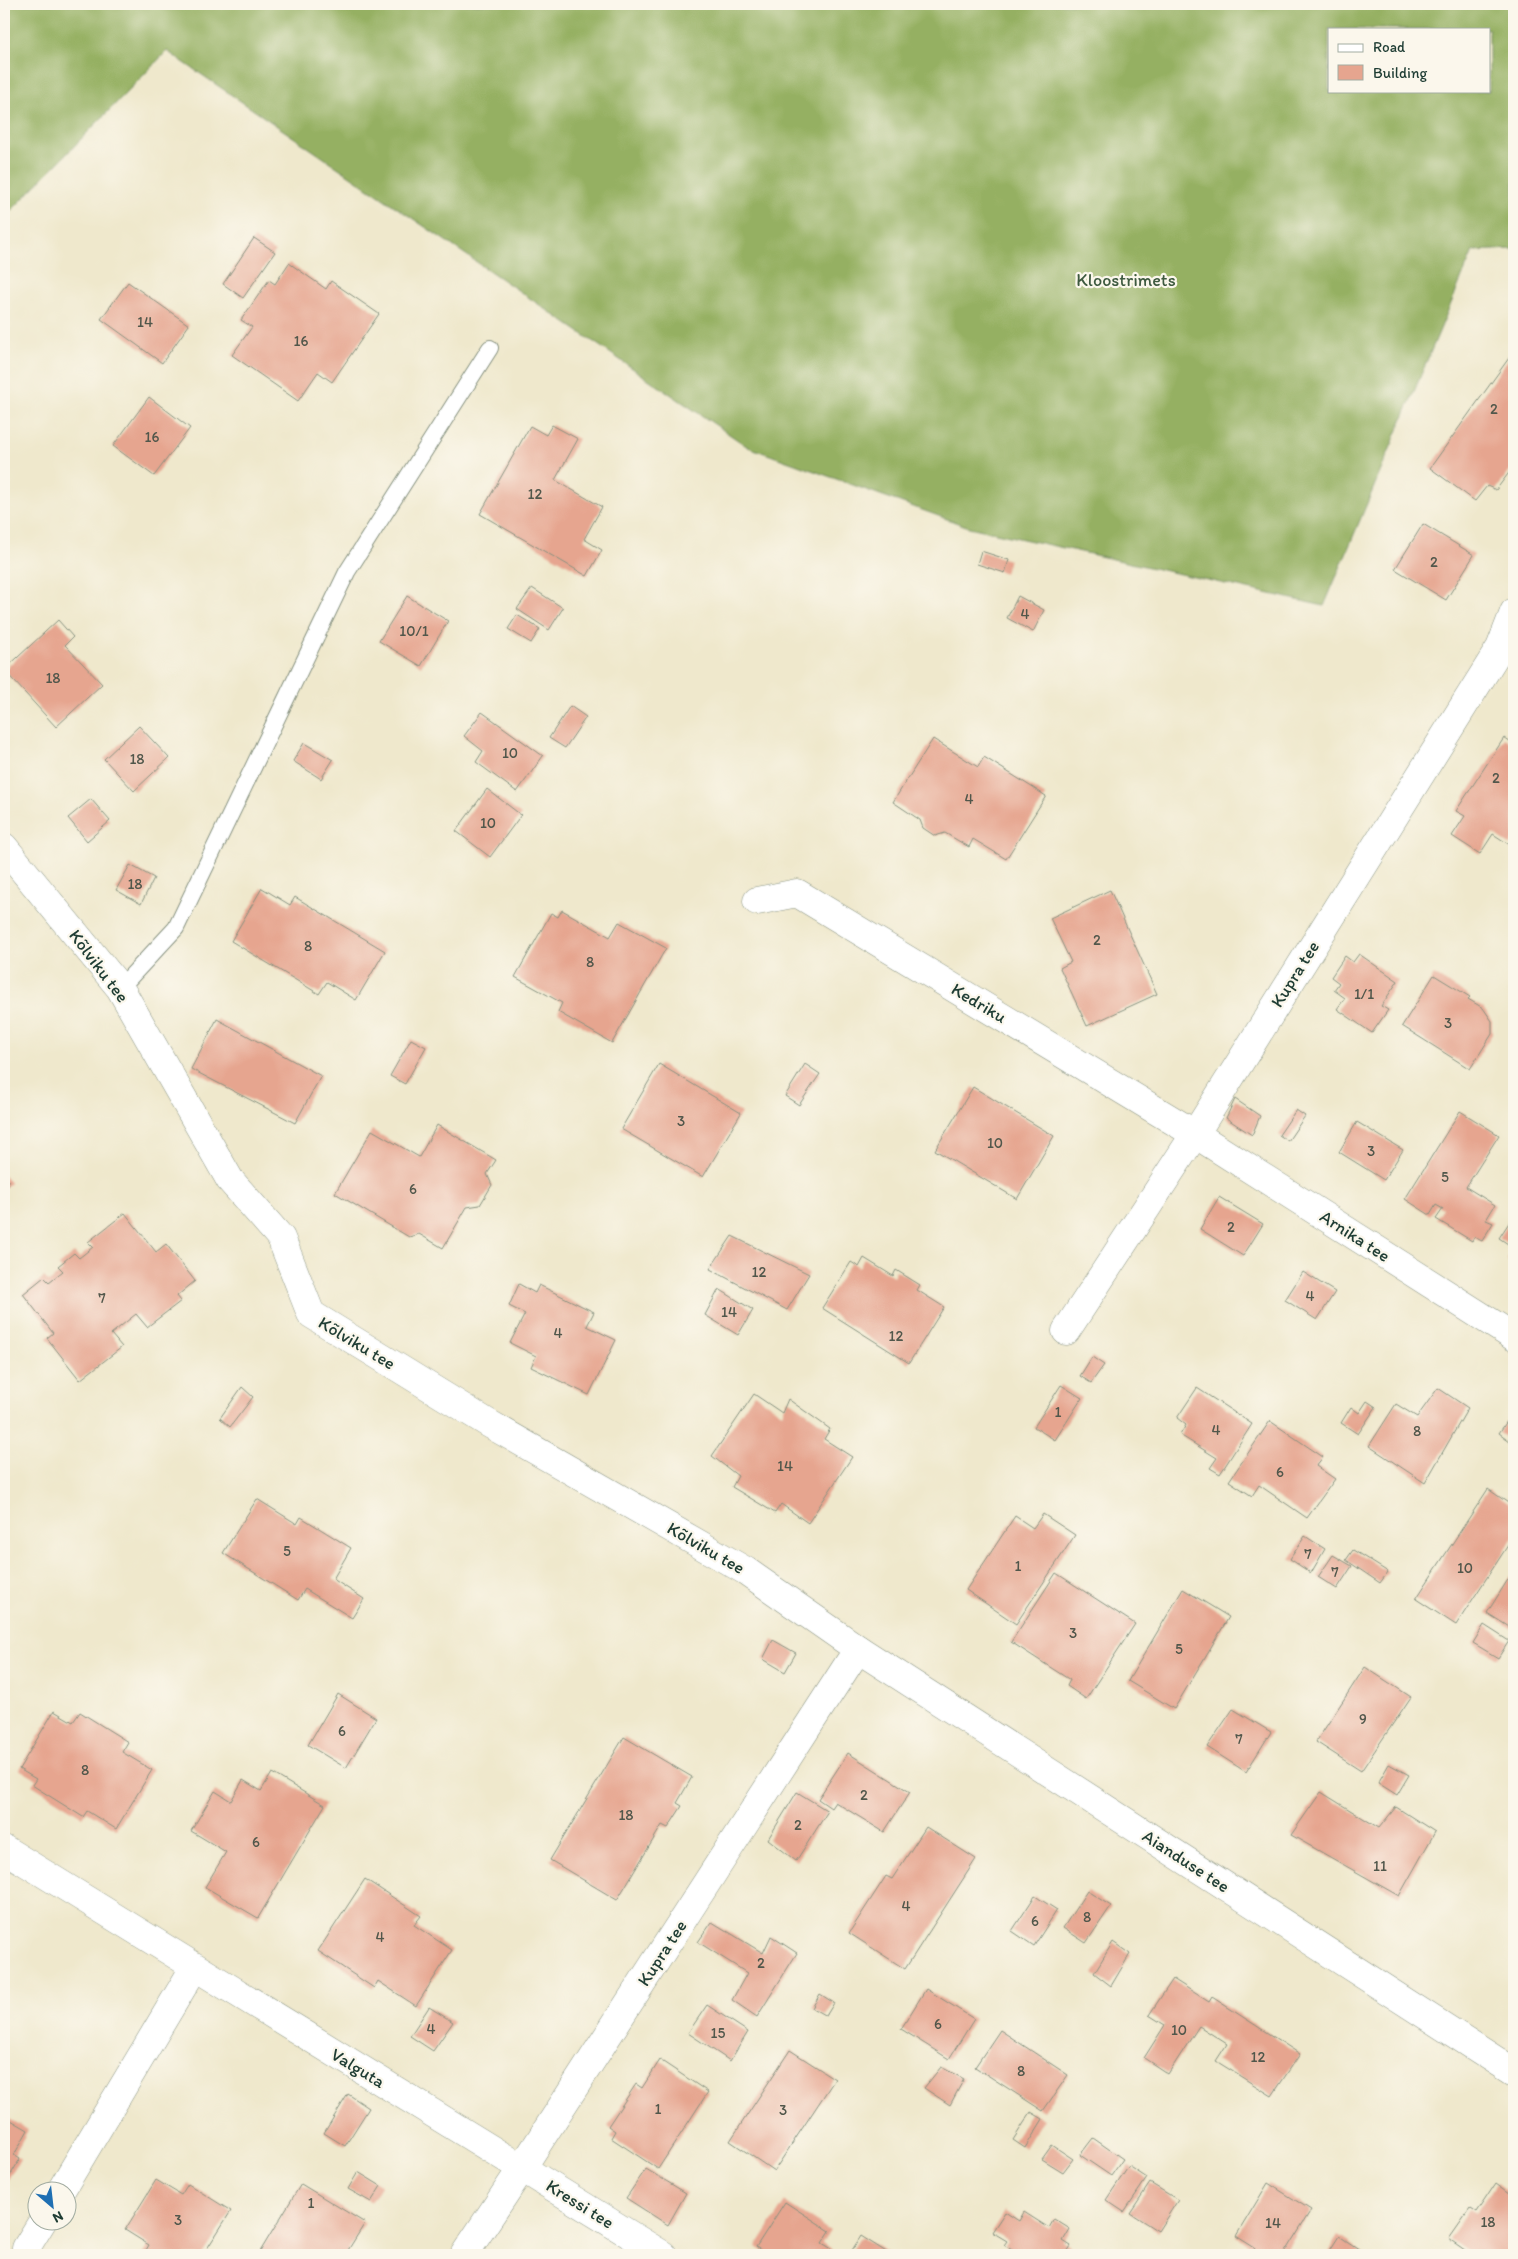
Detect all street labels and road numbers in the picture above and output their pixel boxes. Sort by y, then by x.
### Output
street label: Kõlviku tee [64,925,134,1007]
street label: Kupra tee [1266,937,1324,1011]
street label: Kedriku [947,978,1011,1028]
street label: Arnika tee [1316,1205,1394,1267]
street label: Kõlviku tee [315,1311,399,1375]
street label: Kõlviku tee [663,1517,749,1579]
street label: Aianduse tee [1138,1825,1234,1897]
street label: Kupra tee [632,1916,692,1990]
street label: Valguta [327,2043,390,2093]
street label: Kressi tee [542,2175,618,2233]

